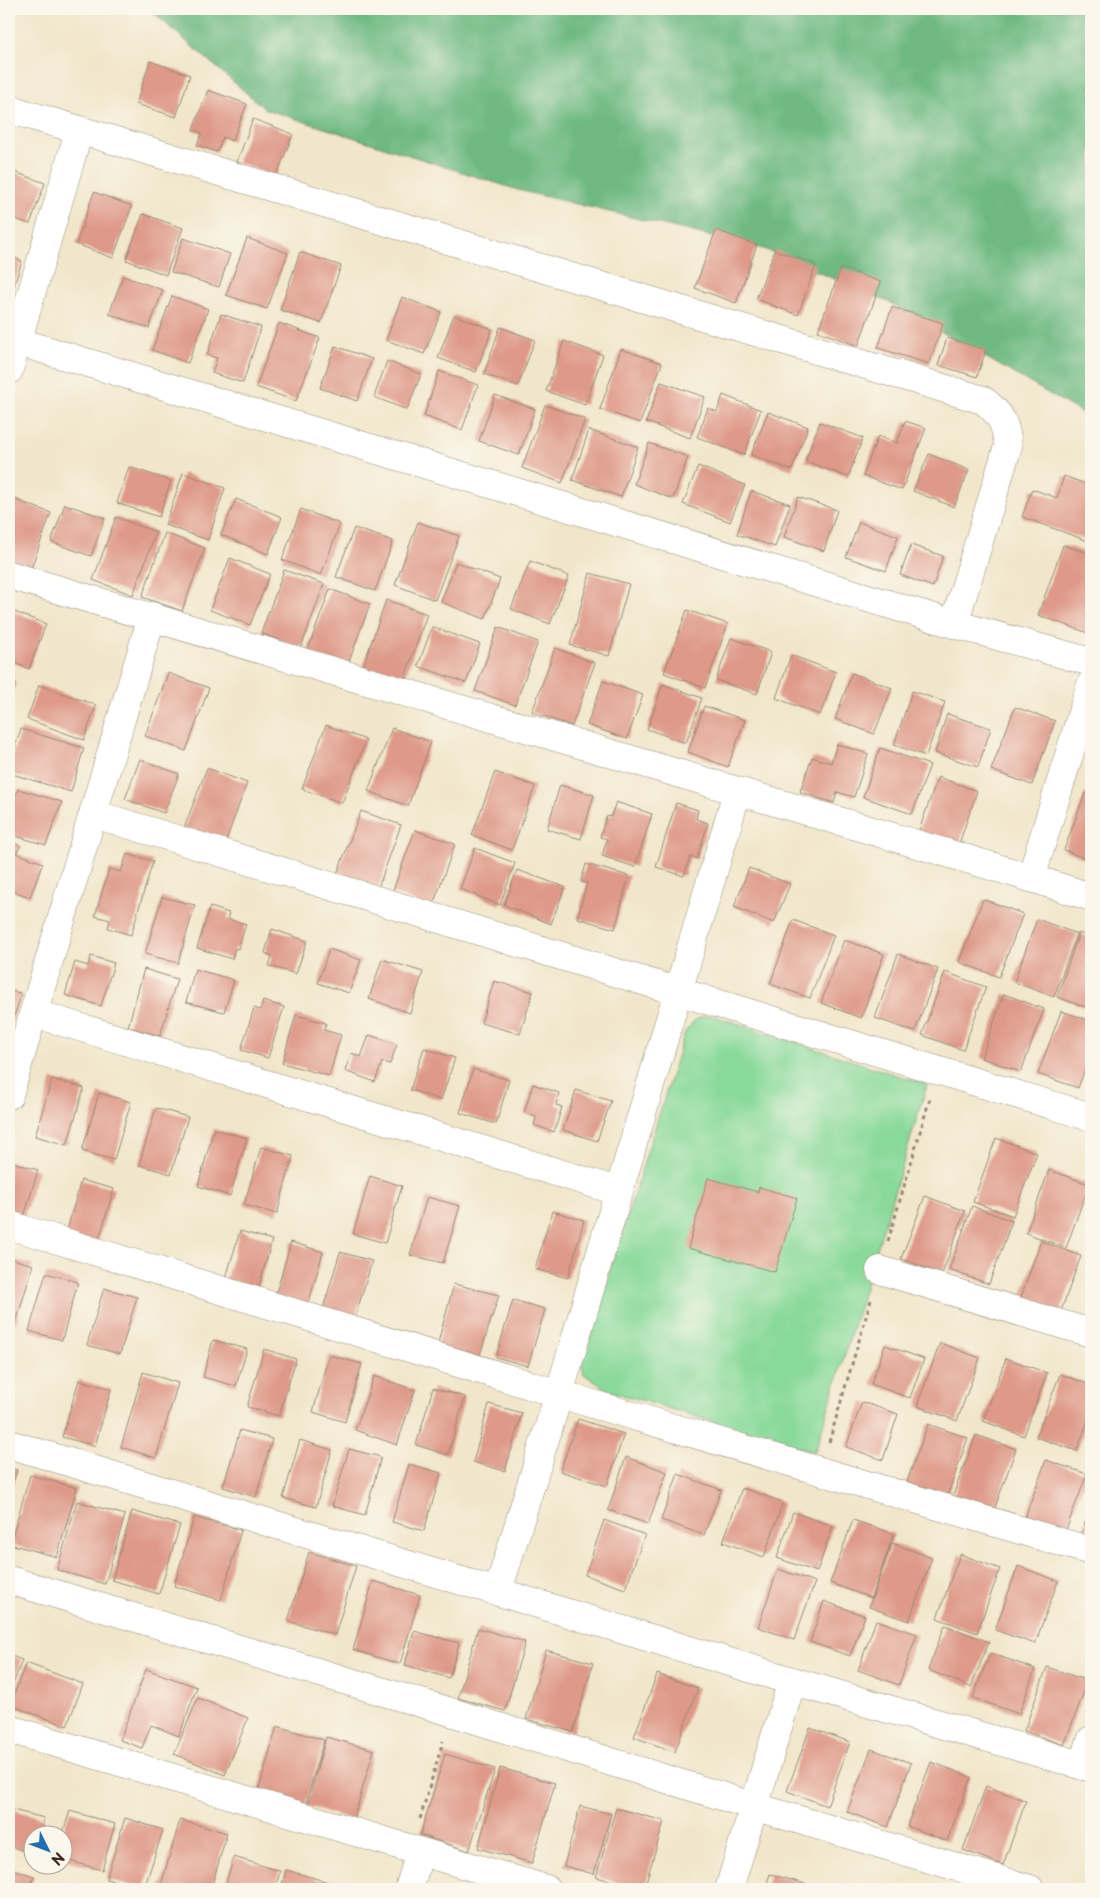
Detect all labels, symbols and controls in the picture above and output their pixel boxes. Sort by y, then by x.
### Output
north arrow [22,1826,72,1876]
text: N [47,1848,70,1870]

